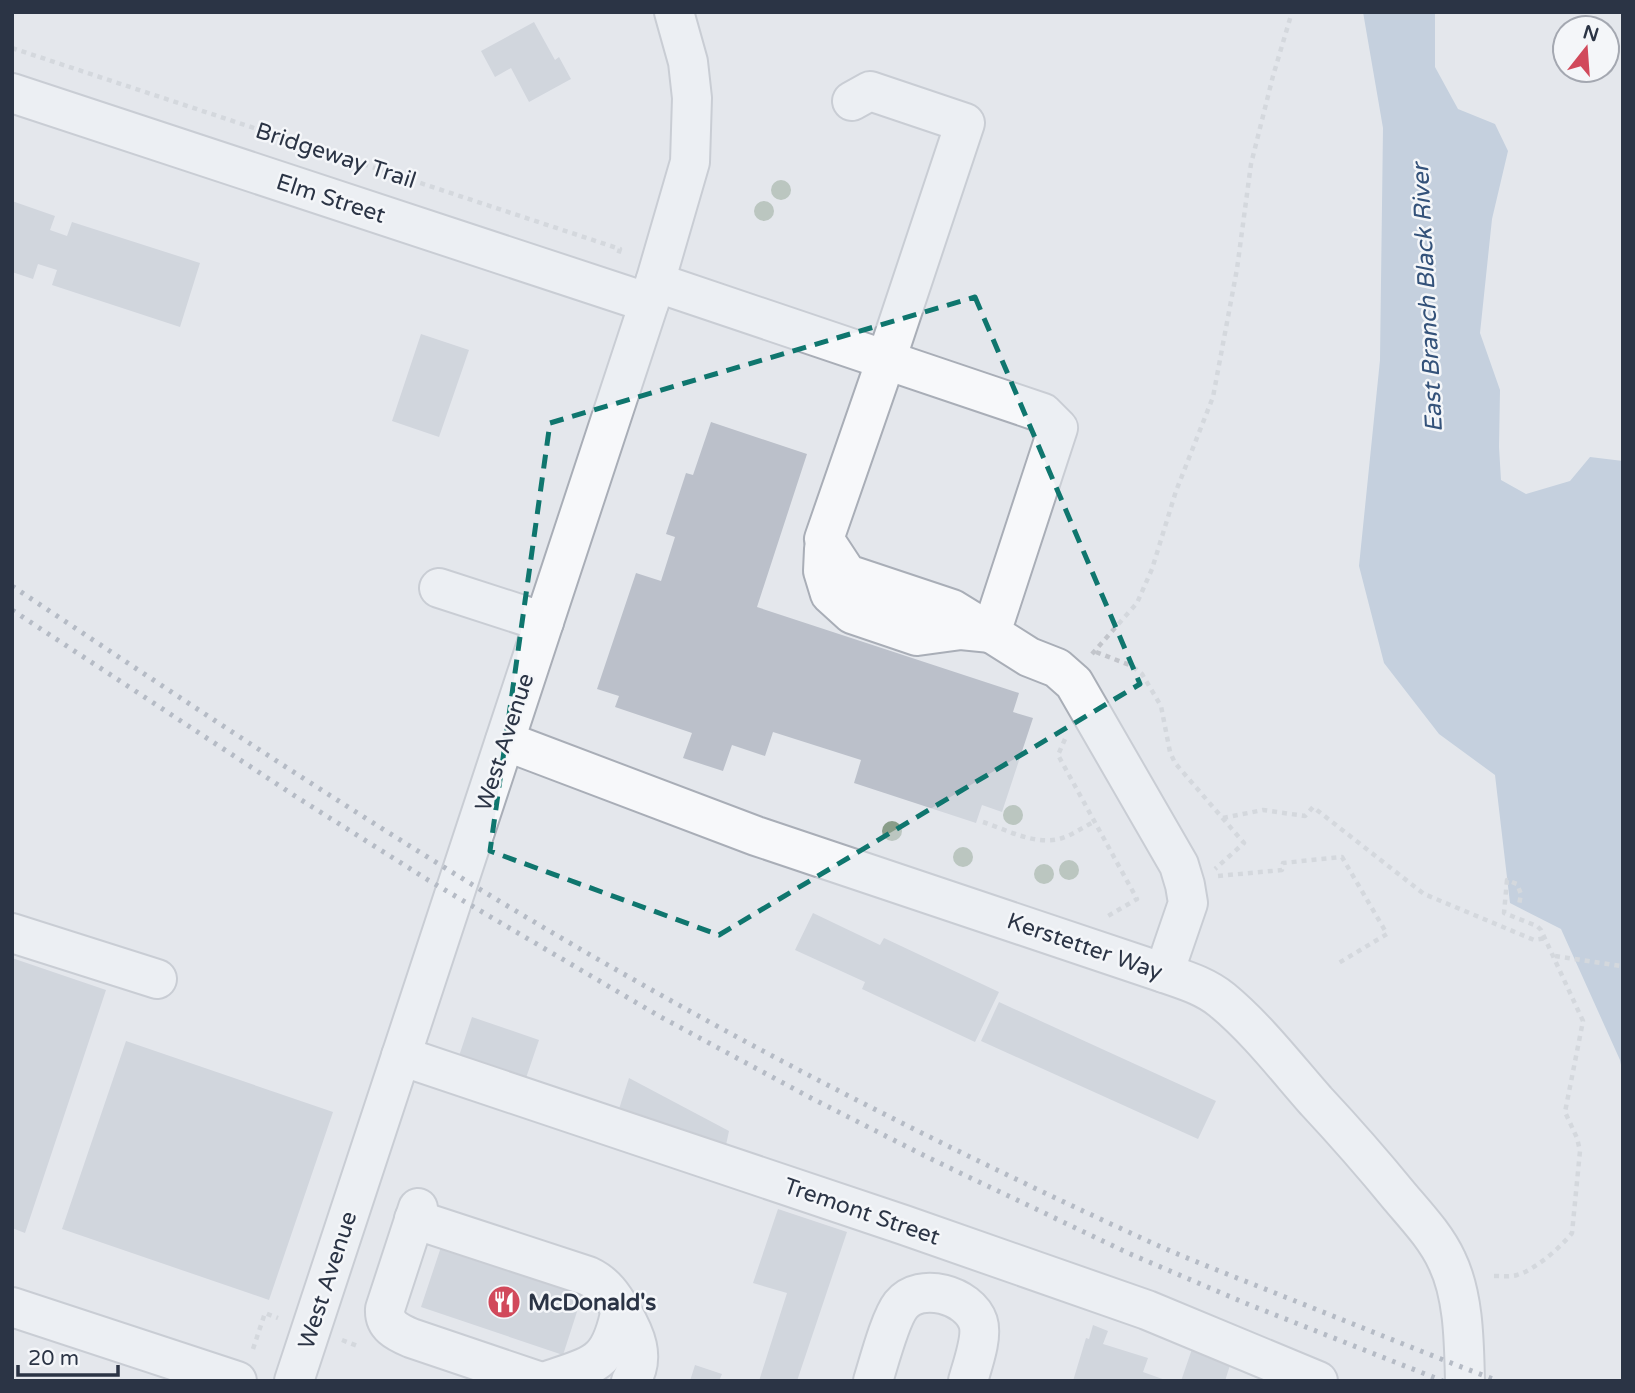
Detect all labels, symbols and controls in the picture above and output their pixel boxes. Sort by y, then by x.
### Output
north arrow [1551,14,1621,84]
text: N [1580,21,1601,46]
street label: Bridgeway Trail [252,117,420,195]
water label: East Branch Black River [1406,160,1449,433]
street label: Elm Street [273,168,389,230]
street label: West Avenue [469,670,540,815]
street label: Kerstetter Way [1003,907,1166,987]
street label: Tremont Street [780,1172,944,1252]
street label: West Avenue [292,1208,363,1353]
restaurant icon: McDonald's [485,1283,523,1321]
place label: McDonald's [528,1289,656,1317]
scale bar [18,1334,117,1378]
text: 20 m [28,1346,79,1371]

